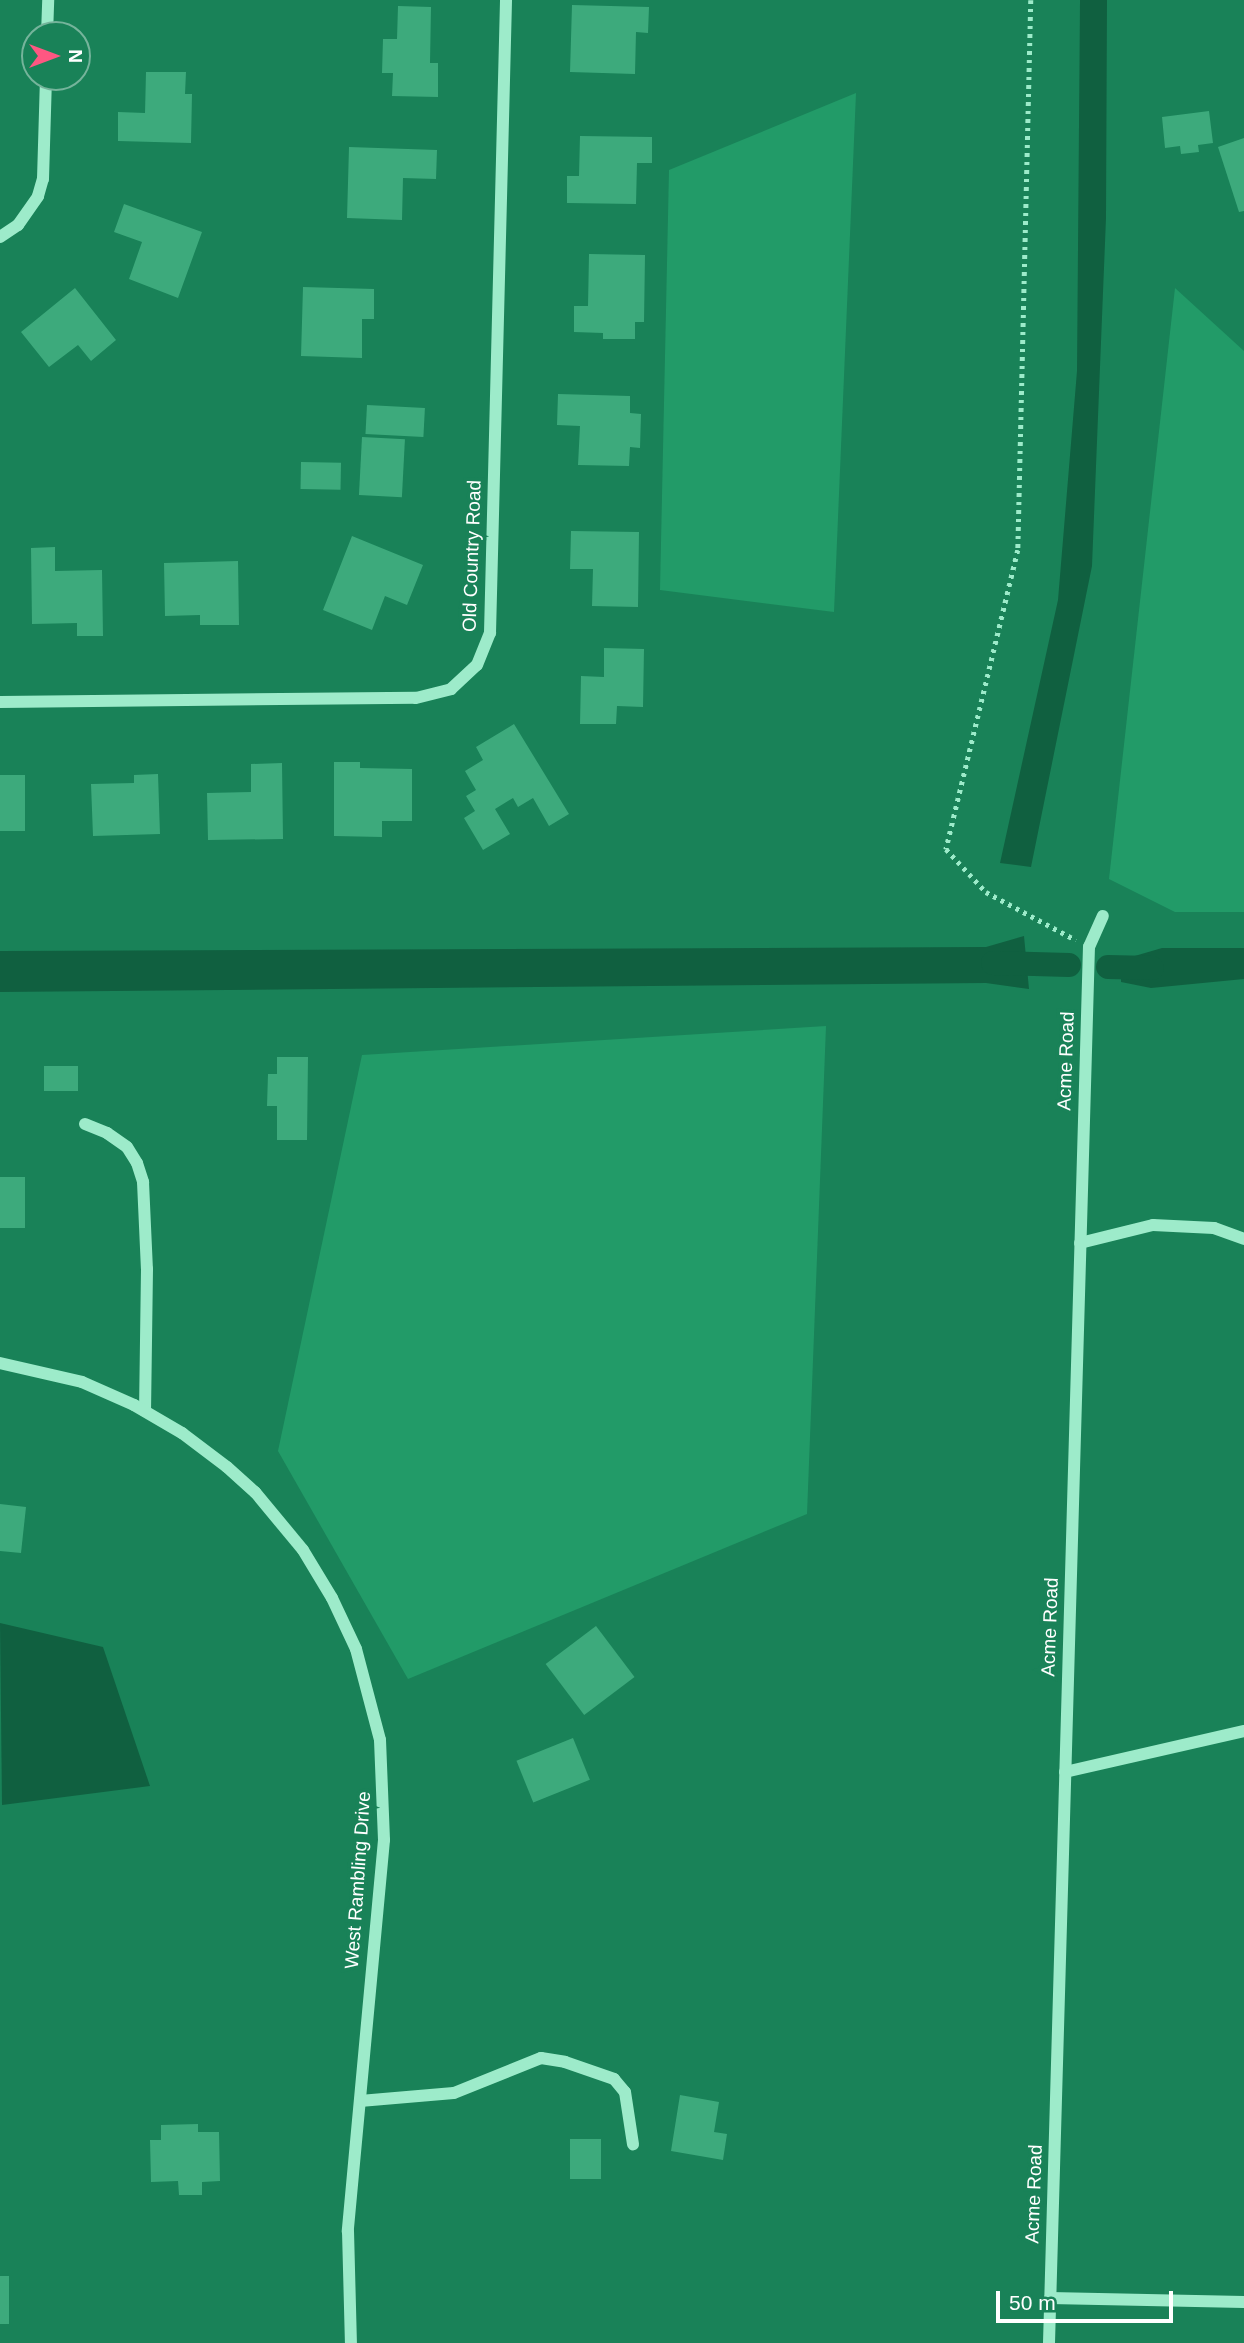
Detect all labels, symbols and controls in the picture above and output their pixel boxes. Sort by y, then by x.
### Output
north arrow [21,21,91,91]
text: N [65,49,86,63]
street label: Old Country Road [458,480,486,632]
street label: Acme Road [1053,1011,1079,1111]
street label: Acme Road [1037,1577,1063,1677]
street label: West Rambling Drive [340,1790,376,1970]
street label: Acme Road [1021,2144,1047,2244]
scale bar [999,2276,1176,2320]
text: 50 m [1009,2291,1056,2314]

